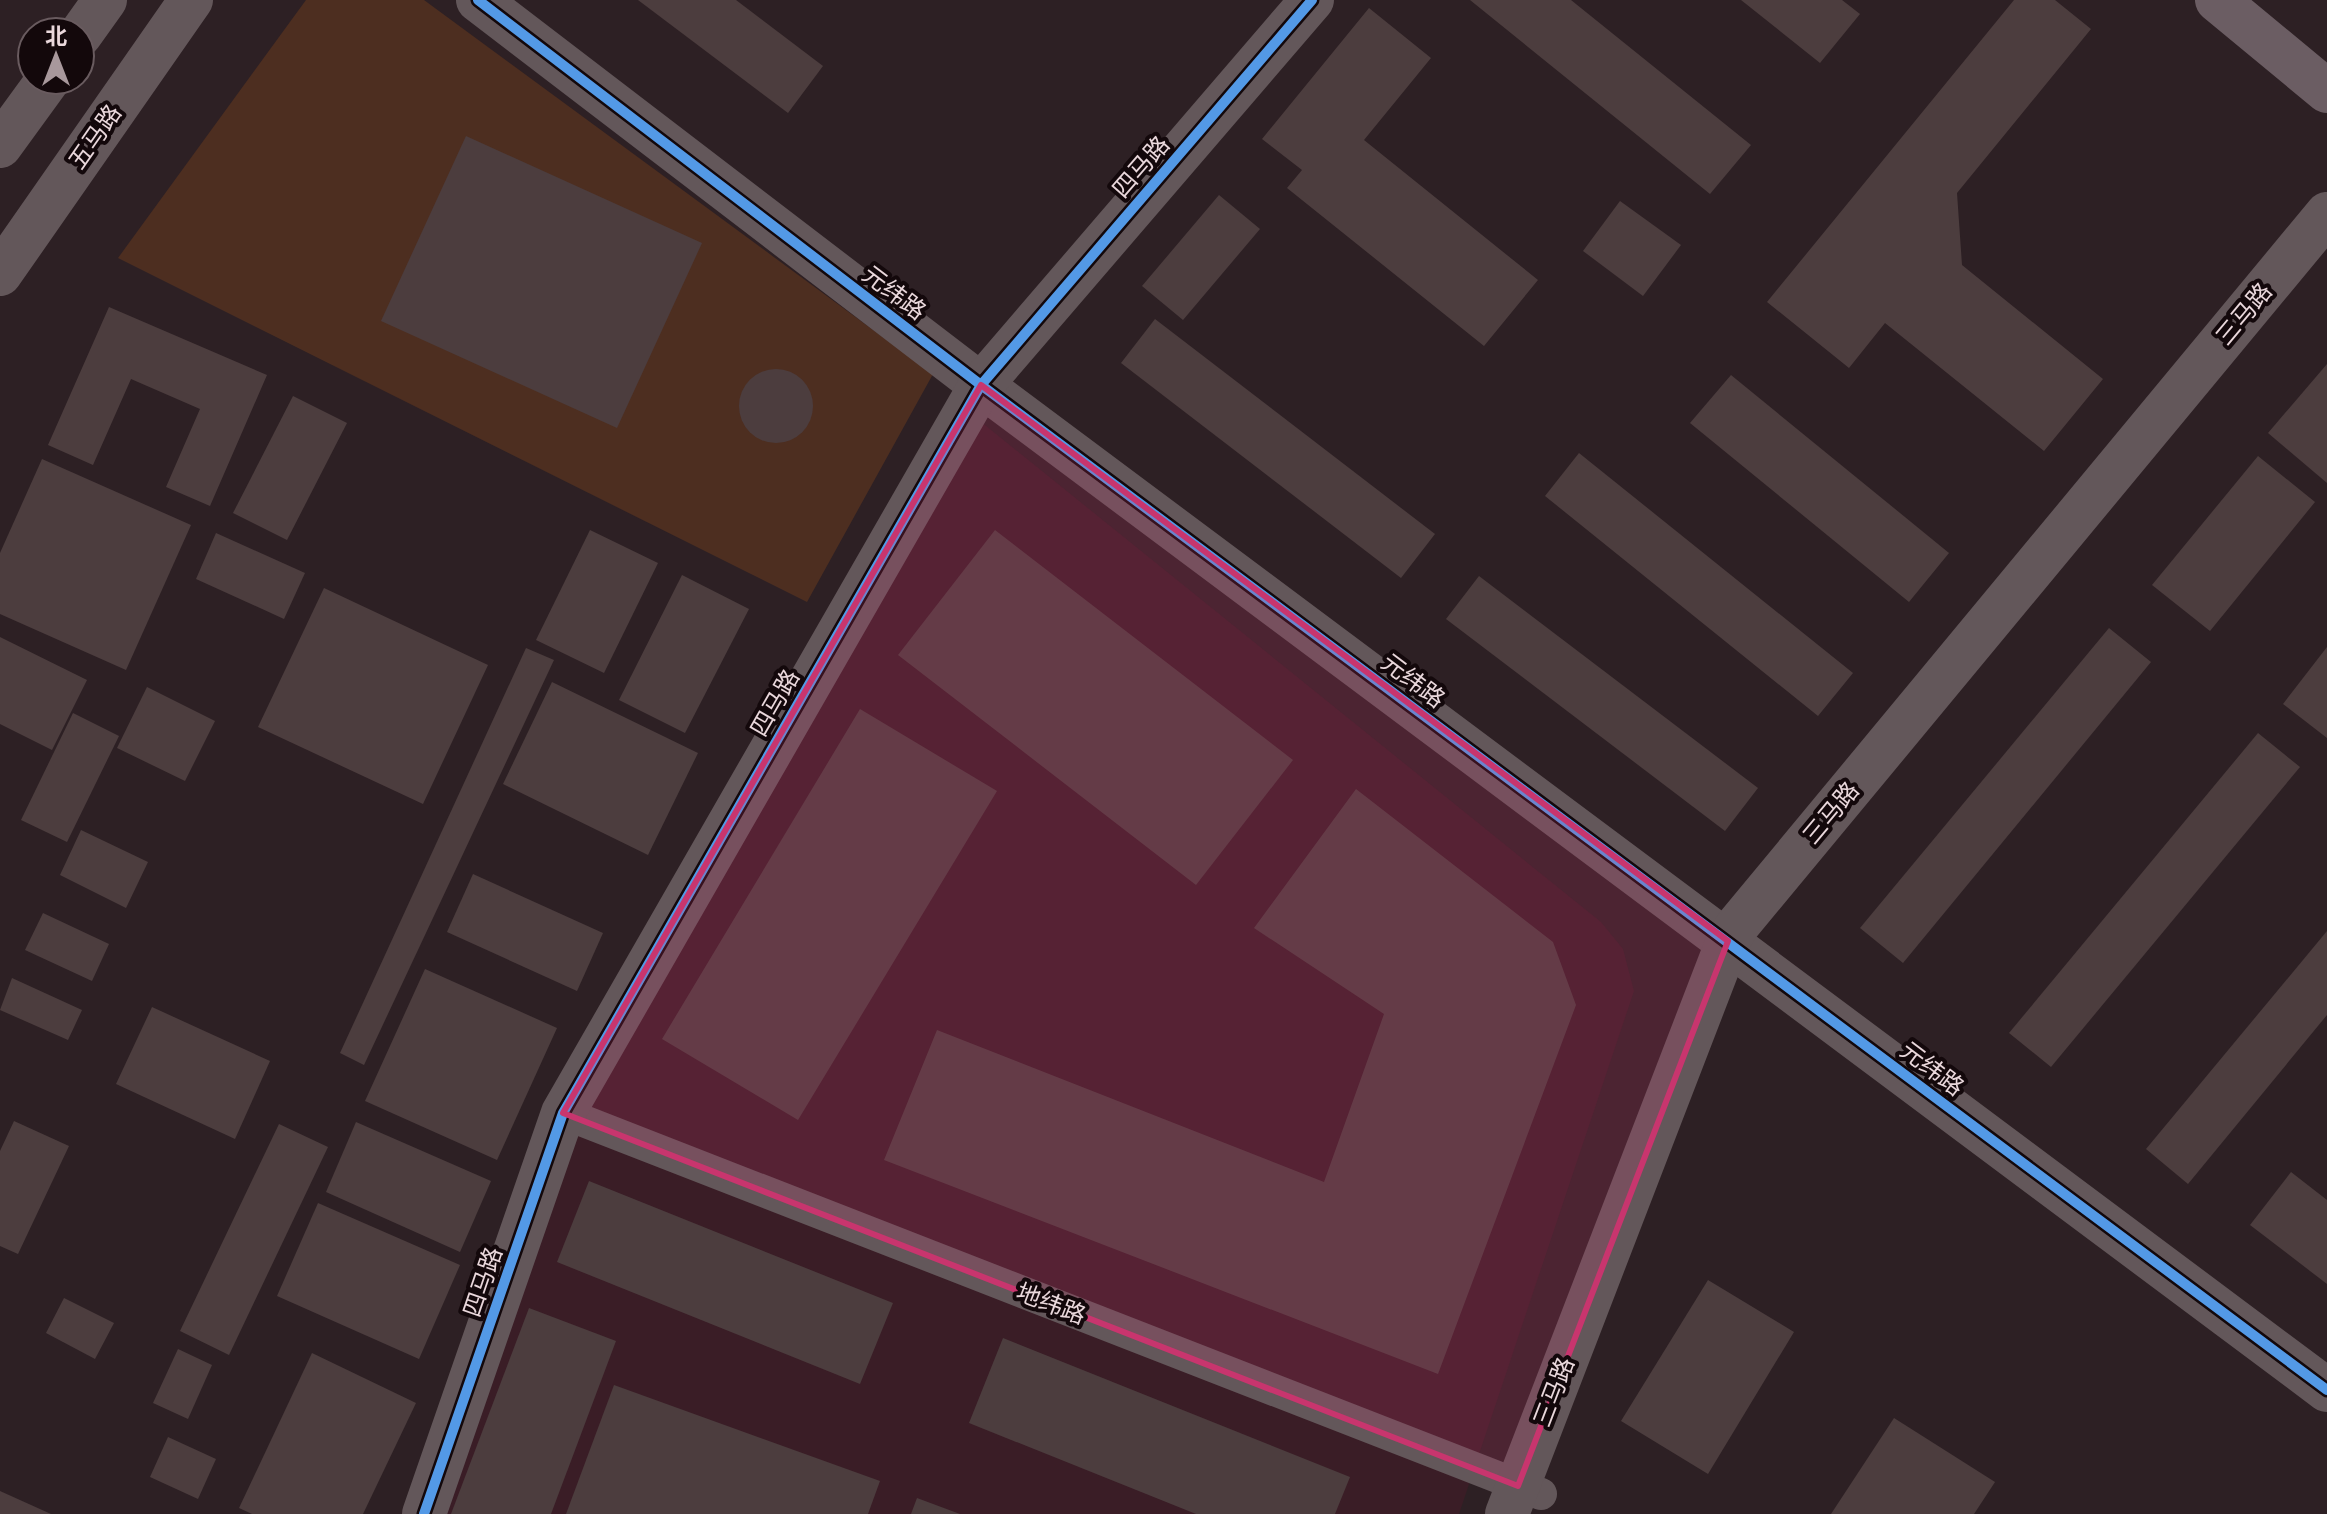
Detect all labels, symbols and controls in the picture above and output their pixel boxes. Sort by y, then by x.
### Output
north arrow [16,16,96,96]
text: 北 [45,23,67,50]
street label: 五马路 [63,99,127,175]
street label: 四马路 [1107,131,1175,203]
street label: 元纬路 [857,260,931,326]
street label: 三马路 [2210,277,2278,351]
street label: 元纬路 [1376,648,1450,714]
street label: 四马路 [745,665,805,741]
street label: 三马路 [1797,776,1865,850]
street label: 元纬路 [1895,1036,1969,1102]
street label: 四马路 [458,1243,508,1321]
street label: 地纬路 [1012,1278,1090,1330]
street label: 三马路 [1528,1353,1580,1431]

